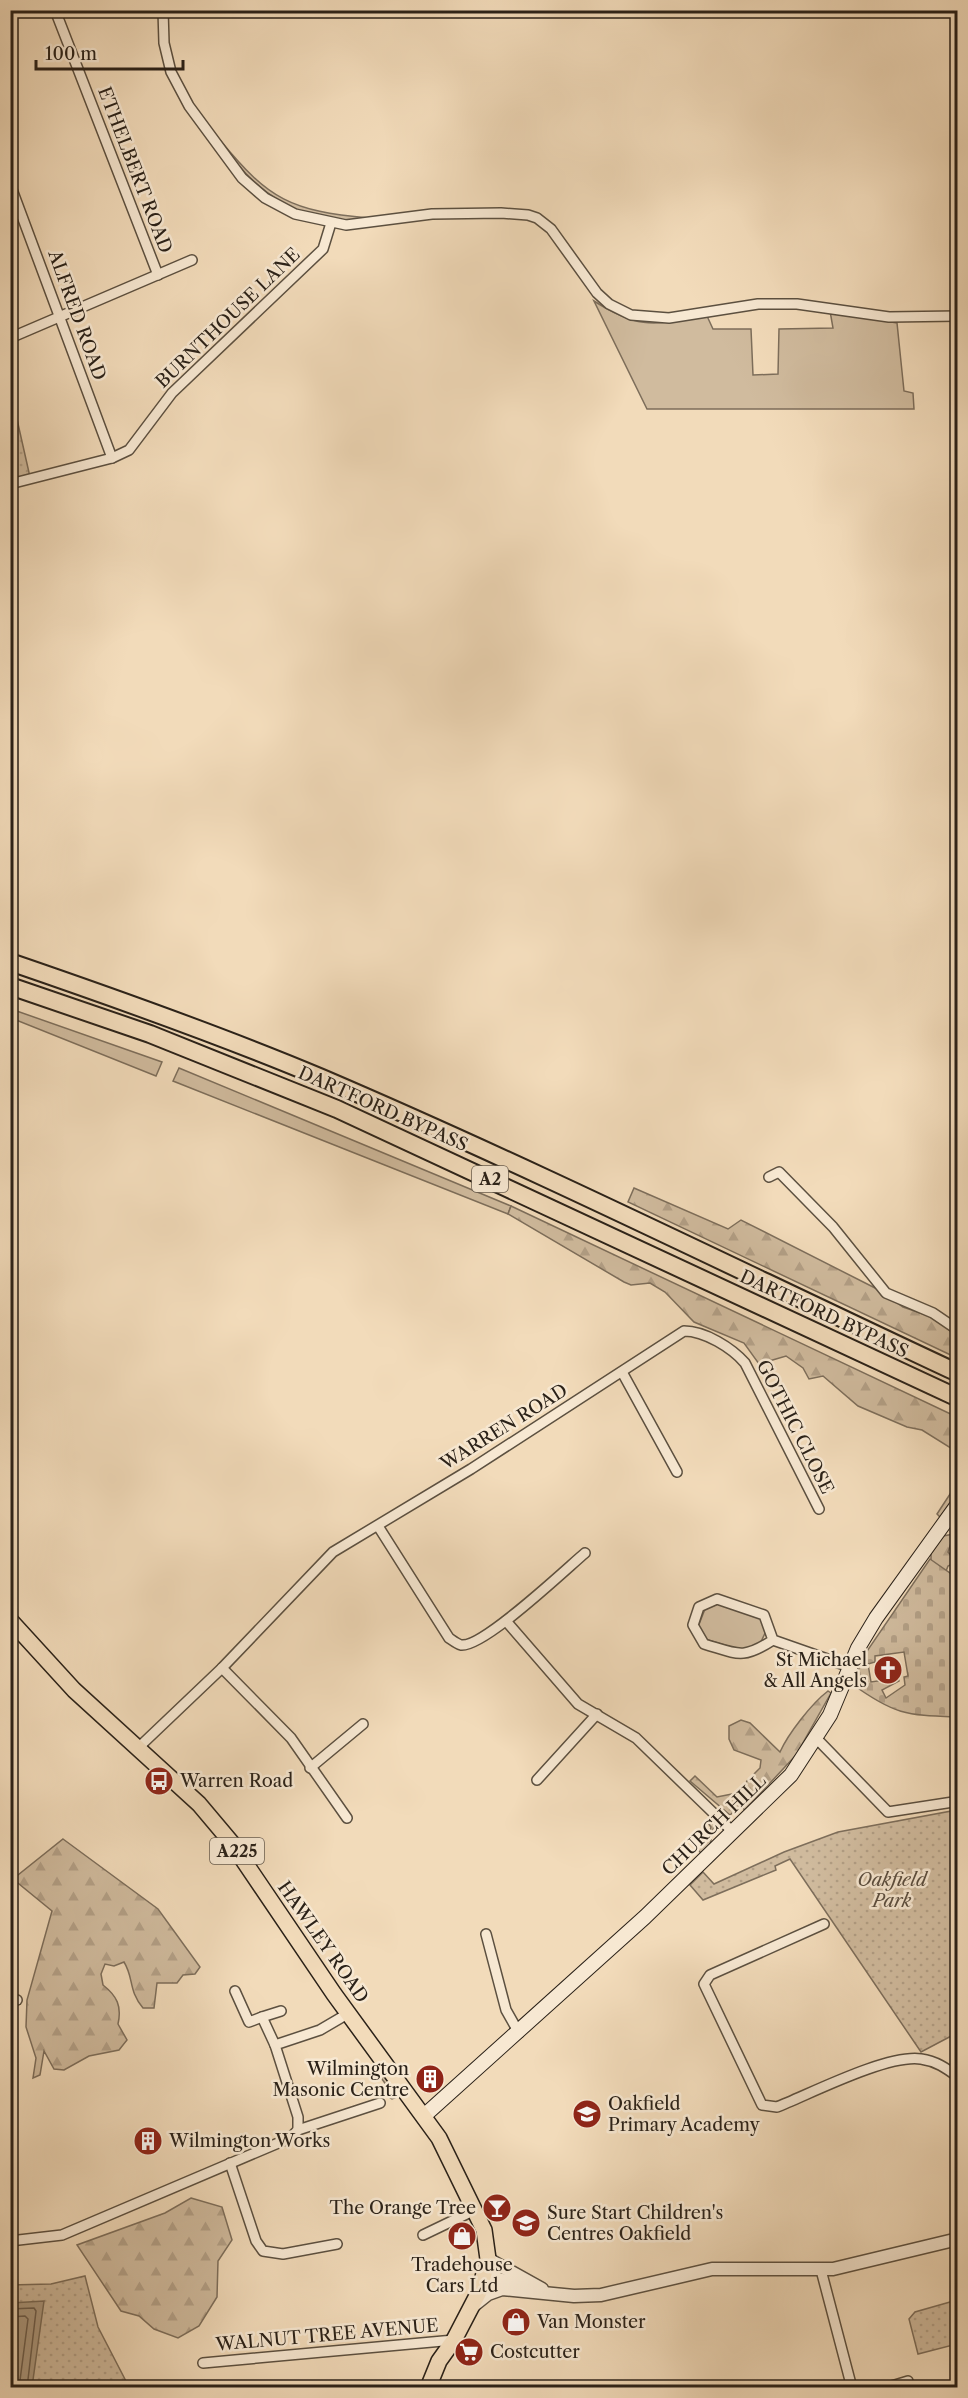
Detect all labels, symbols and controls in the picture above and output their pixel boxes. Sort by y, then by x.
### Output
scale bar [36,33,183,71]
text: 100 m [45,43,97,65]
street label: ETHELBERT ROAD [93,84,177,256]
street label: BURNTHOUSE LANE [151,243,305,393]
street label: ALFRED ROAD [43,246,111,383]
street label: DARTFORD BYPASS [295,1062,471,1156]
road number: A2 [472,1166,508,1192]
street label: DARTFORD BYPASS [736,1265,912,1363]
street label: GOTHIC CLOSE [752,1356,838,1498]
street label: WARREN ROAD [436,1379,571,1475]
place label: St Michael & All Angels [763,1649,867,1692]
church icon: St Michael & All Angels [872,1654,904,1686]
bus stop icon: Warren Road [143,1765,175,1797]
place label: Warren Road [179,1770,293,1792]
street label: CHURCH HILL [657,1770,771,1880]
road number: A225 [210,1838,264,1864]
park label: Oakfield Park [857,1869,929,1912]
street label: HAWLEY ROAD [273,1877,373,2007]
place label: Wilmington Masonic Centre [273,2058,409,2101]
building icon: Wilmington Masonic Centre [414,2063,446,2095]
place label: Oakfield Primary Academy [608,2093,761,2136]
school or university icon: Oakfield Primary Academy [571,2098,603,2130]
building icon: Wilmington Works [132,2125,164,2157]
place label: Wilmington Works [168,2130,330,2152]
bar icon: The Orange Tree [481,2192,513,2224]
place label: The Orange Tree [329,2197,476,2219]
place label: Sure Start Children's Centres Oakfield [547,2202,723,2245]
school or university icon: Sure Start Children's Centres Oakfield [510,2207,542,2239]
shop icon: Tradehouse Cars Ltd [446,2220,478,2252]
place label: Tradehouse Cars Ltd [411,2254,513,2297]
shop icon: Van Monster [500,2306,532,2338]
place label: Van Monster [536,2311,646,2333]
street label: WALNUT TREE AVENUE [214,2314,439,2356]
supermarket icon: Costcutter [453,2336,485,2368]
place label: Costcutter [490,2341,580,2363]

